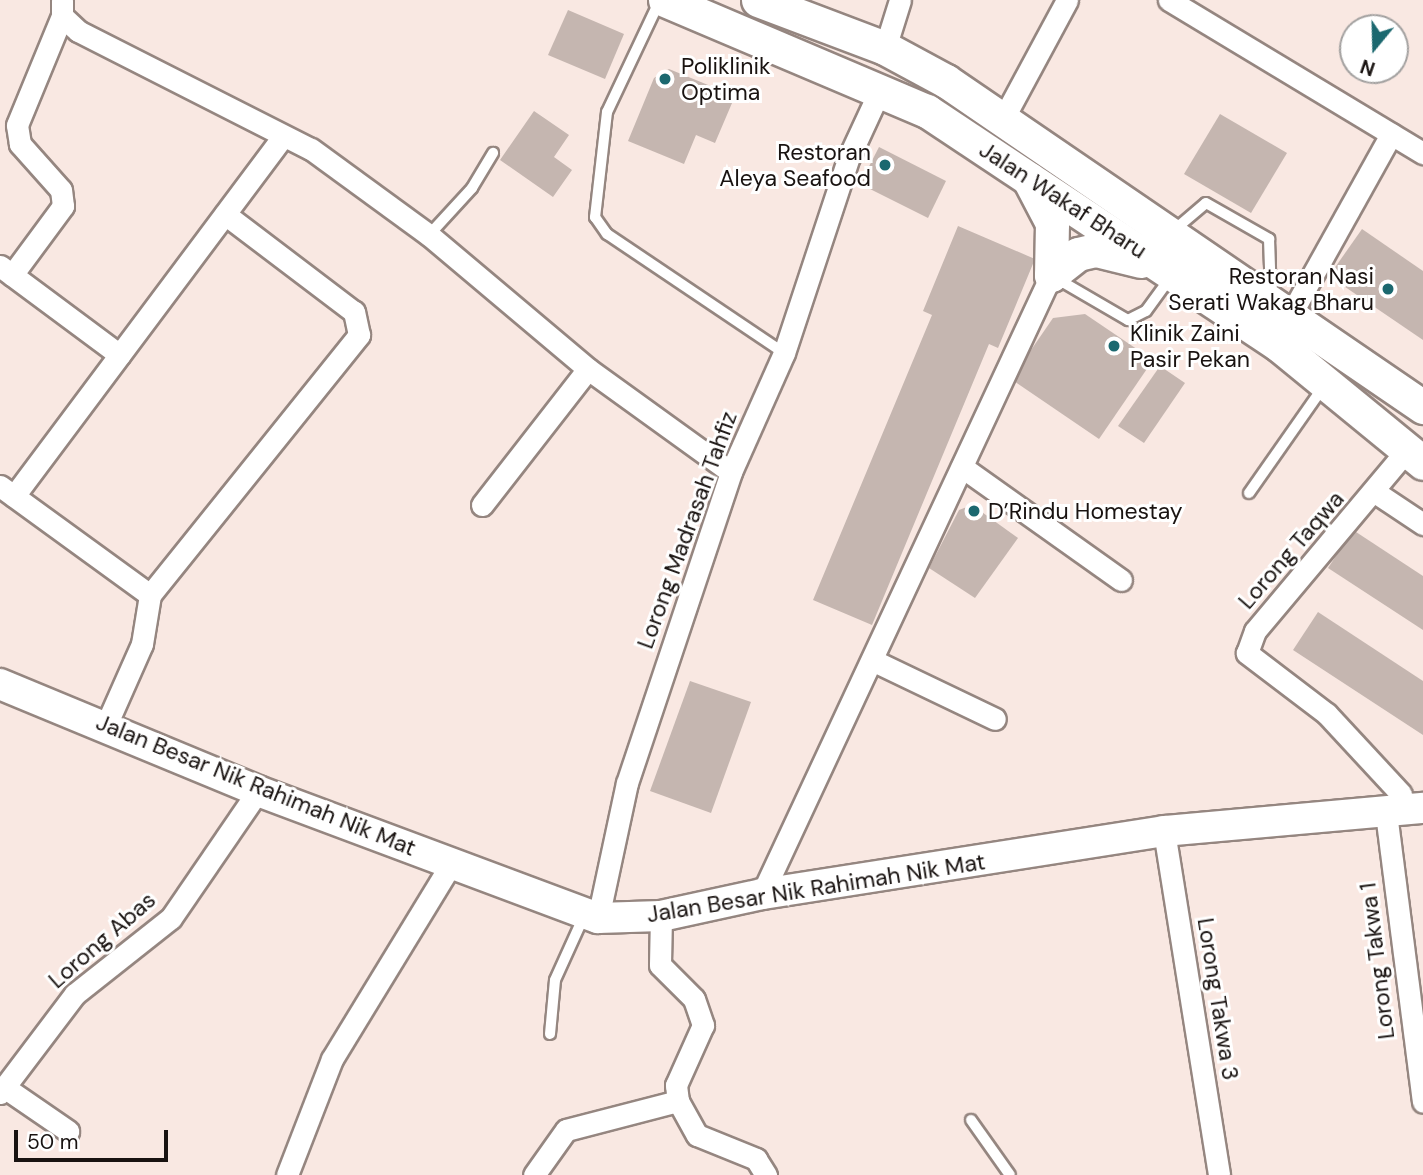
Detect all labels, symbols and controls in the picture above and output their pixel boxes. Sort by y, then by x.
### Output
north arrow [1339,14,1409,84]
place label: Poliklinik Optima [681,52,771,106]
text: N [1357,53,1378,82]
marker: Poliklinik Optima [655,69,675,89]
street label: Jalan Wakaf Bharu [974,136,1152,264]
place label: Restoran Aleya Seafood [719,138,871,192]
marker: Restoran Aleya Seafood [877,157,893,173]
place label: Restoran Nasi Serati Wakag Bharu [1168,262,1374,316]
marker: Restoran Nasi Serati Wakag Bharu [1380,281,1396,297]
place label: Klinik Zaini Pasir Pekan [1130,319,1250,373]
marker: Klinik Zaini Pasir Pekan [1104,336,1124,356]
street label: Lorong Madrasah Tahfiz [631,408,743,652]
street label: Lorong Taqwa [1232,486,1350,614]
place label: D’Rindu Homestay [988,497,1183,525]
marker: D’Rindu Homestay [966,503,982,519]
street label: Jalan Besar Nik Rahimah Nik Mat [92,708,420,862]
street label: Jalan Besar Nik Rahimah Nik Mat [645,848,987,928]
street label: Lorong Takwa 1 [1354,881,1400,1041]
street label: Lorong Abas [43,886,161,994]
street label: Lorong Takwa 3 [1192,916,1244,1082]
scale bar [18,1116,172,1160]
text: 50 m [27,1128,78,1156]

